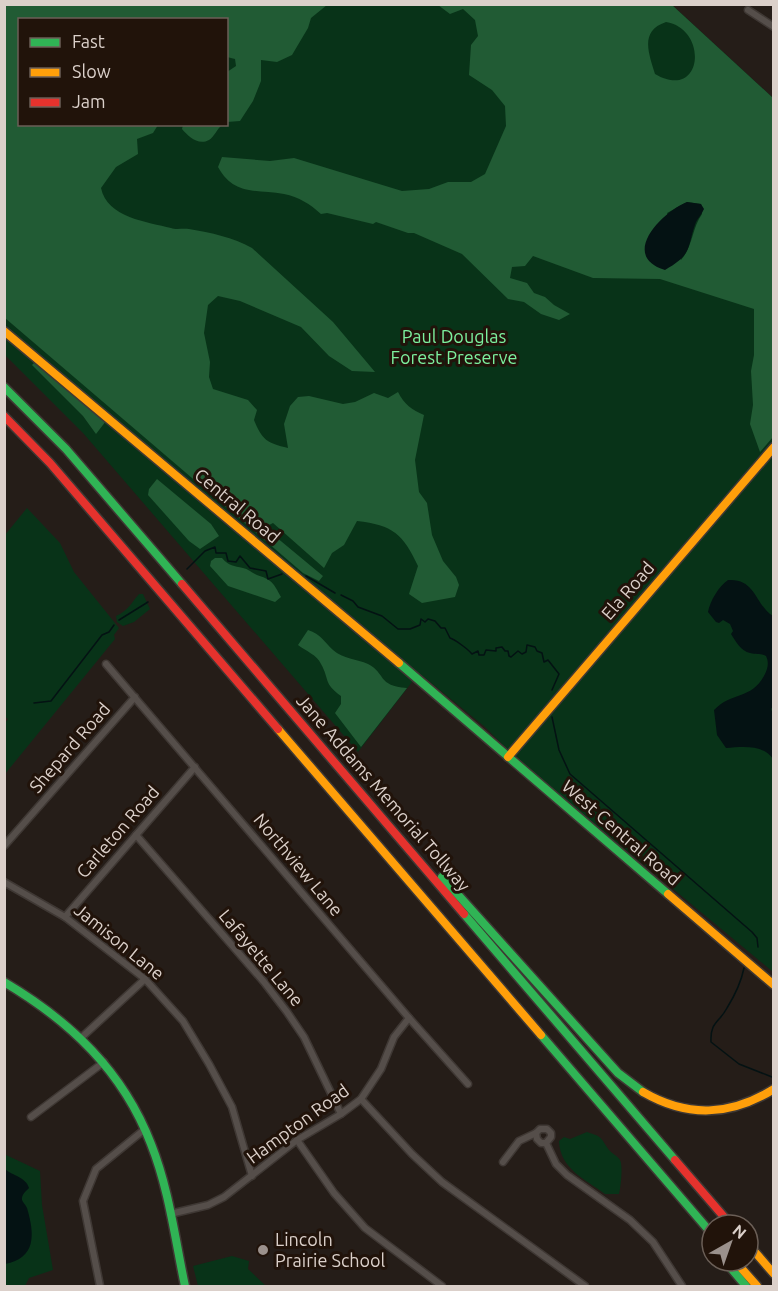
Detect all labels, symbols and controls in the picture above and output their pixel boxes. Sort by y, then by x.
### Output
legend [18,18,228,126]
text: Fast [72,31,105,51]
text: Slow [72,61,111,81]
text: Jam [72,91,106,111]
park label: Paul Douglas Forest Preserve [391,326,517,367]
street label: Central Road [191,464,284,547]
street label: Ela Road [597,557,658,623]
street label: Jane Addams Memorial Tollway [293,690,475,895]
street label: Shepard Road [25,698,114,796]
street label: West Central Road [558,775,685,889]
street label: Carleton Road [72,781,163,881]
street label: Northview Lane [250,809,347,920]
street label: Jamison Lane [71,899,168,983]
street label: Lafayette Lane [216,905,308,1010]
street label: Hampton Road [242,1079,352,1167]
north arrow [700,1213,760,1273]
text: N [729,1221,750,1242]
place label: Lincoln Prairie School [275,1229,386,1270]
marker: Lincoln Prairie School [256,1243,270,1257]

